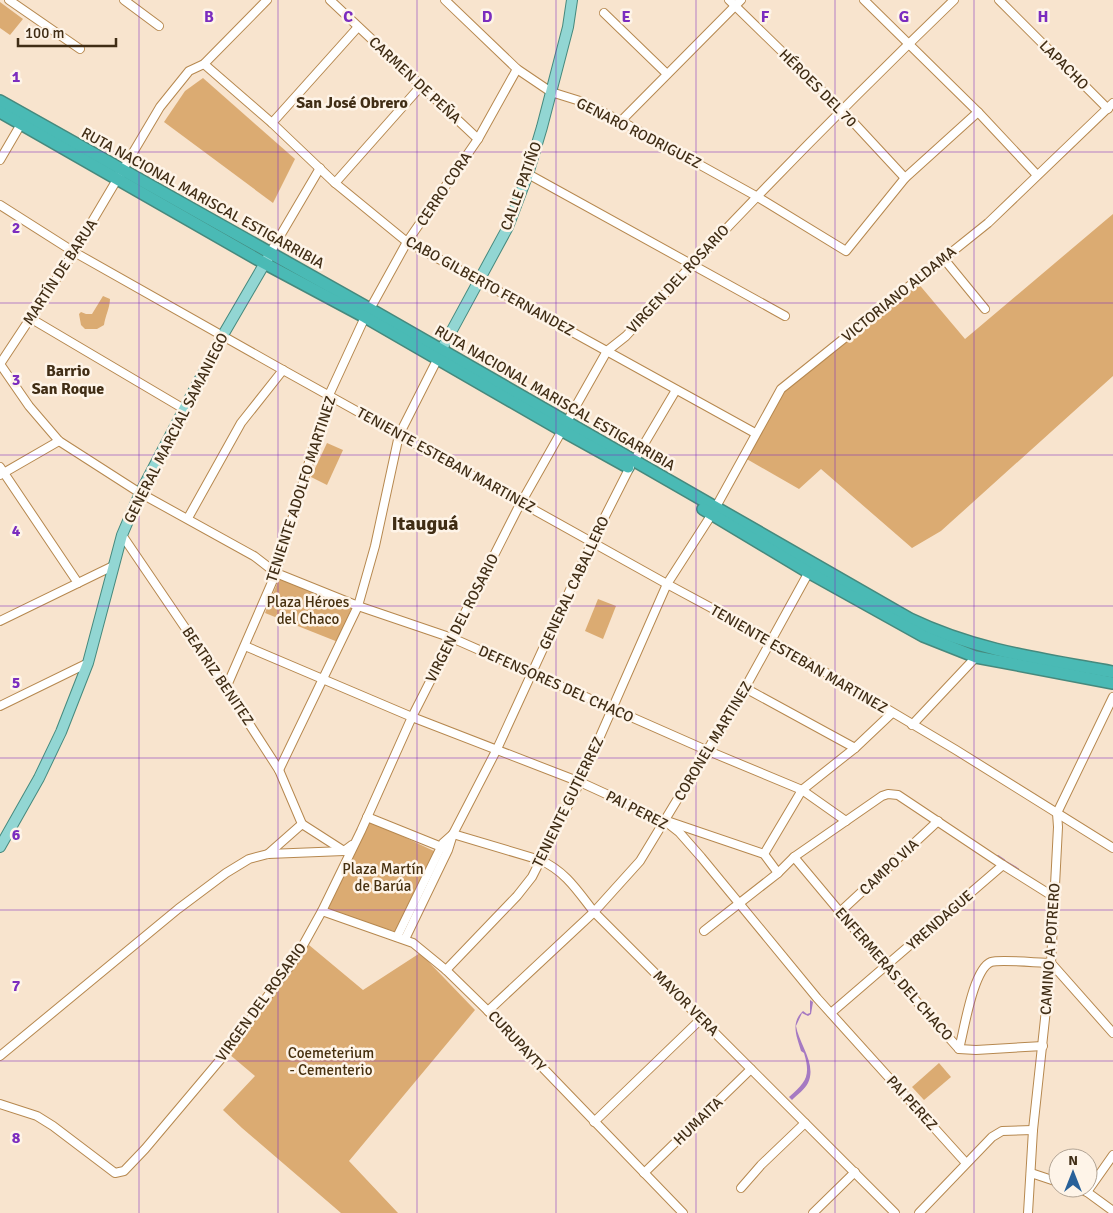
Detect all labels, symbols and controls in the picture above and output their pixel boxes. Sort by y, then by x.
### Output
text: B [204,7,214,27]
text: C [343,7,353,27]
text: D [482,7,493,27]
text: E [621,7,631,27]
text: F [761,7,770,27]
text: G [899,7,909,27]
text: H [1038,7,1048,27]
scale bar [18,15,115,47]
text: 100 m [25,24,65,42]
street label: CARMEN DE PEÑA [365,32,465,127]
street label: LAPACHO [1036,37,1093,94]
street label: HÉROES DEL 70 [775,45,861,131]
text: 1 [12,67,21,87]
district label: San José Obrero [296,93,408,113]
street label: GENARO RODRIGUEZ [574,94,704,172]
street label: RUTA NACIONAL MARISCAL ESTIGARRIBIA [78,123,328,273]
street label: CALLE PATIÑO [496,139,545,233]
street label: CERRO CORA [413,149,475,229]
street label: MARTÍN DE BARUA [18,215,101,328]
text: 2 [12,218,20,238]
street label: VIRGEN DEL ROSARIO [623,221,733,337]
street label: CABO GILBERTO FERNANDEZ [402,232,578,340]
street label: VICTORIANO ALDAMA [838,242,960,346]
street label: RUTA NACIONAL MARISCAL ESTIGARRIBIA [431,321,679,475]
street label: GENERAL MARCIAL SAMANIEGO [120,330,232,526]
district label: Barrio San Roque [32,361,104,399]
text: 3 [12,370,20,390]
street label: TENIENTE ADOLFO MARTINEZ [262,394,340,584]
street label: TENIENTE ESTEBAN MARTINEZ [354,403,538,517]
district label: Itauguá [392,511,459,536]
street label: GENERAL CABALLERO [535,513,613,652]
text: 4 [12,521,21,541]
street label: VIRGEN DEL ROSARIO [422,551,502,685]
park label: Plaza Héroes del Chaco [267,593,350,628]
street label: TENIENTE ESTEBAN MARTINEZ [707,601,891,717]
street label: BEATRIZ BENITEZ [178,623,258,729]
street label: DEFENSORES DEL CHACO [476,642,637,726]
text: 5 [12,673,20,693]
street label: CORONEL MARTINEZ [670,678,756,804]
street label: TENIENTE GUTIERREZ [529,734,607,870]
street label: PAI PEREZ [603,787,671,833]
text: 6 [12,825,21,845]
street label: CAMPO VIA [856,835,922,899]
park label: Plaza Martín de Barúa [342,860,424,895]
street label: CAMINO A POTRERO [1036,882,1064,1016]
street label: YRENDAGUE [903,886,977,954]
street label: ENFERMERAS DEL CHACO [831,904,957,1044]
street label: VIRGEN DEL ROSARIO [212,939,310,1065]
street label: MAYOR VERA [649,966,723,1040]
text: 7 [12,976,21,996]
street label: CURUPAYTY [484,1007,550,1075]
park label: Coemeterium - Cementerio [288,1044,374,1079]
street label: PAI PEREZ [883,1072,941,1134]
street label: HUMAITA [670,1093,726,1149]
text: 8 [12,1128,21,1148]
north arrow [1048,1148,1098,1198]
text: N [1068,1152,1078,1169]

